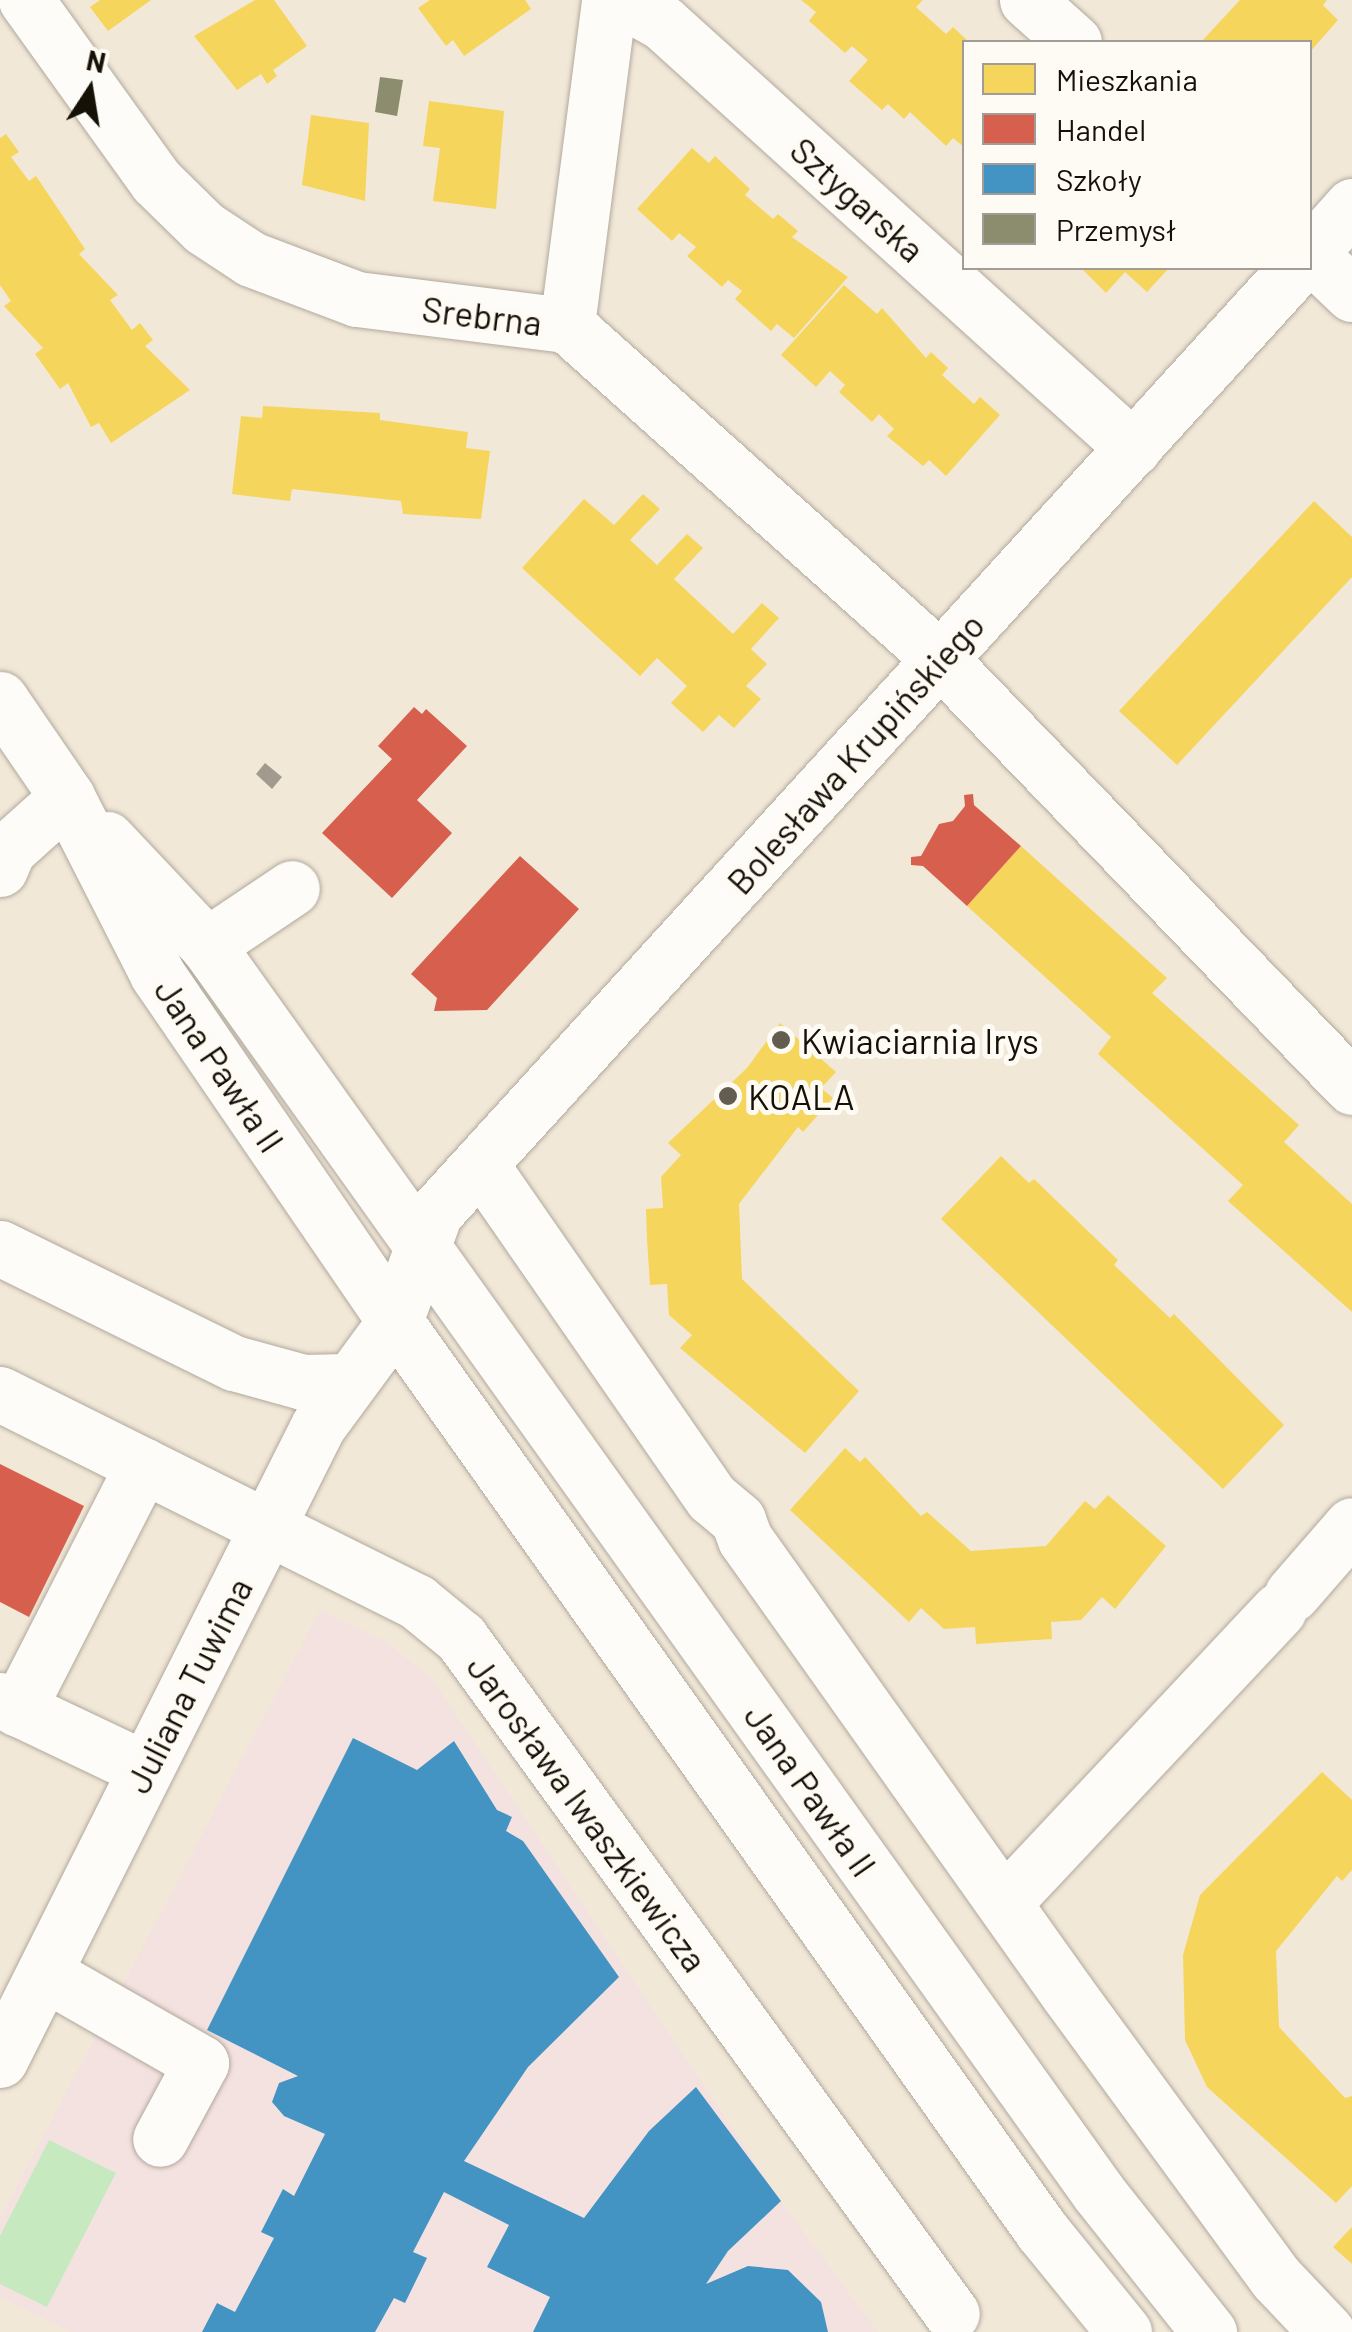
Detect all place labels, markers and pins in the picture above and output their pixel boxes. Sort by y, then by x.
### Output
place label: Kwiaciarnia Irys [801,1019,1039,1061]
marker: Kwiaciarnia Irys [770,1029,792,1051]
place label: KOALA [748,1075,855,1117]
marker: KOALA [717,1085,739,1107]

